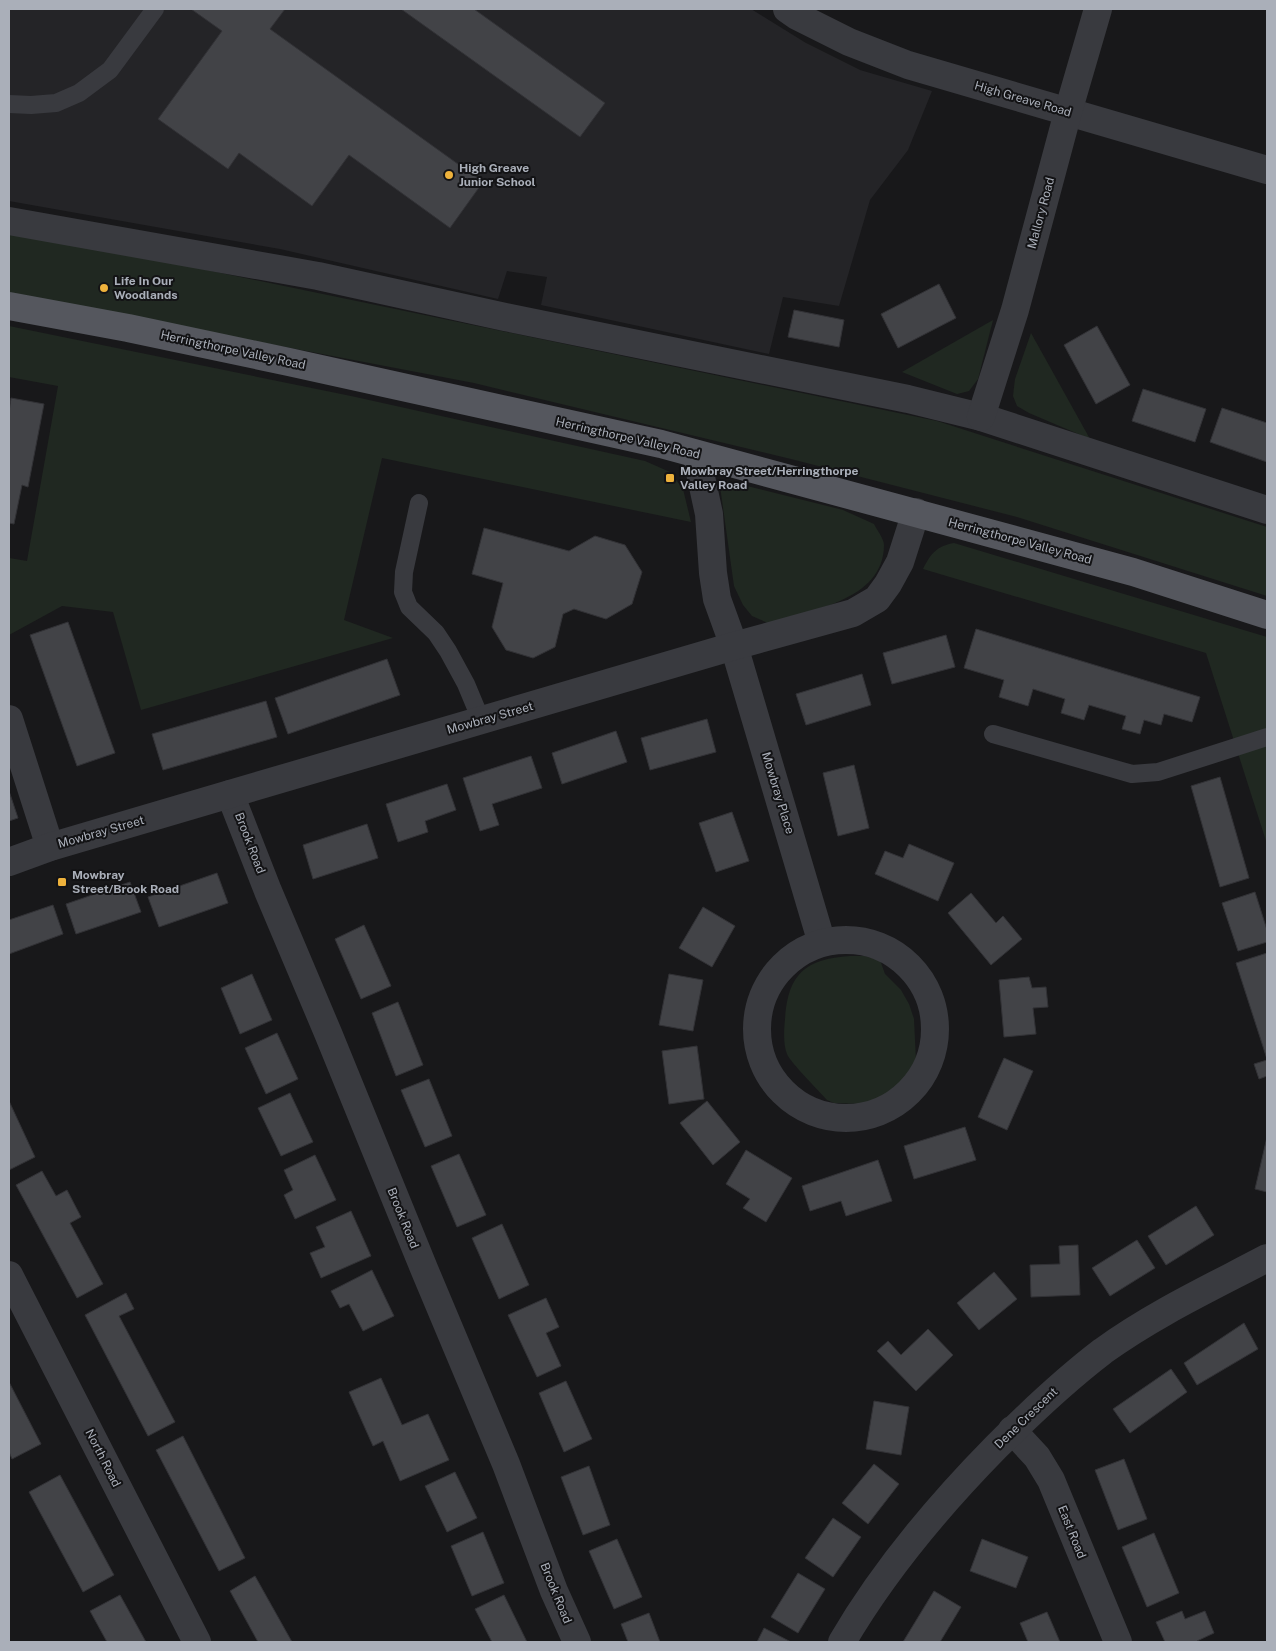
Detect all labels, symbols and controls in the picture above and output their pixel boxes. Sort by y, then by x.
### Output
street label: High Greave Road [973,78,1073,120]
place label: High Greave Junior School [459,161,536,189]
marker: High Greave Junior School [443,169,455,181]
street label: Mallory Road [1025,176,1057,250]
place label: Life In Our Woodlands [114,274,178,302]
marker: Life In Our Woodlands [98,282,110,294]
street label: Herringthorpe Valley Road [159,328,307,372]
street label: Herringthorpe Valley Road [554,415,702,461]
place label: Mowbray Street/Herringthorpe Valley Road [680,464,859,492]
marker: Mowbray Street/Herringthorpe Valley Road [664,472,676,484]
street label: Herringthorpe Valley Road [947,515,1093,567]
street label: Mowbray Street [445,699,535,737]
street label: Mowbray Place [759,750,797,836]
street label: Brook Road [232,810,268,876]
street label: Mowbray Street [56,813,146,851]
place label: Mowbray Street/Brook Road [72,868,179,896]
marker: Mowbray Street/Brook Road [56,876,68,888]
street label: Brook Road [384,1186,422,1250]
street label: Dene Crescent [992,1384,1061,1452]
street label: North Road [82,1427,124,1489]
street label: East Road [1055,1503,1089,1561]
street label: Brook Road [537,1561,575,1625]

